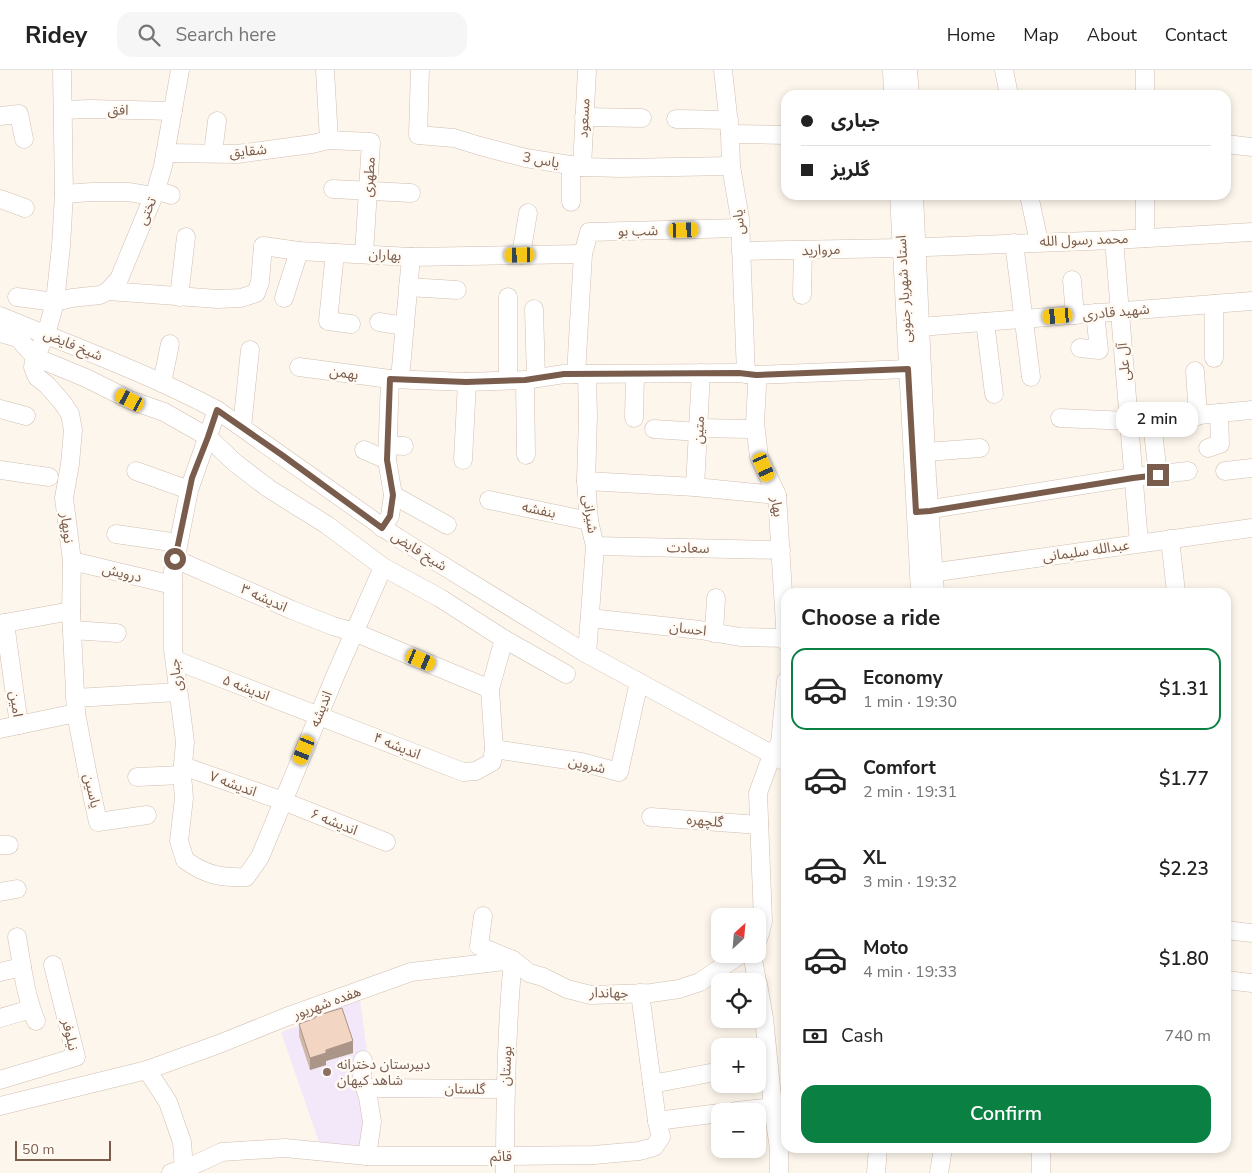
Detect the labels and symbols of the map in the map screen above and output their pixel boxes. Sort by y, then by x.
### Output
street label: مسعود [573,98,595,138]
street label: افق [107,100,129,120]
street label: شقایق [229,140,268,162]
street label: یاس 3 [521,147,561,173]
street label: مطهری [358,156,380,198]
street label: تختی [133,194,161,228]
street label: یاس [728,209,750,235]
street label: شب بو [618,221,658,241]
car [668,222,699,238]
street label: محمد رسول الله [1039,229,1129,251]
street label: استاد شهریار جنوبی [892,235,916,343]
street label: مروارید [801,240,841,260]
street label: بهاران [368,245,402,265]
car [504,247,535,263]
street label: شهید قادری [1082,300,1150,324]
car [1042,307,1073,325]
street label: شیخ فایض [40,325,105,366]
street label: آل علی [1113,341,1135,382]
street label: بهمن [328,362,360,384]
car [113,387,146,413]
callout: 2 min [1117,402,1199,438]
street label: متین [689,416,709,444]
car [751,450,776,484]
route end [1147,464,1169,486]
street label: شیرانی [578,493,602,535]
street label: بهار [766,495,788,518]
street label: بنفشه [520,497,558,523]
street label: نوبهار [56,511,78,544]
street label: شیخ فایض [387,526,450,576]
street label: عبدالله سلیمانی [1041,536,1131,566]
street label: سعادت [666,538,710,558]
route start [164,548,186,570]
street label: درویش [100,559,144,587]
street label: اندیشه ۳ [238,579,290,617]
street label: احسان [668,617,708,641]
car [404,647,437,673]
street label: جباری [165,658,187,692]
street label: اندیشه ۵ [220,670,272,706]
street label: اندیشه [305,688,337,730]
street label: امین [5,690,27,718]
street label: اندیشه ۴ [371,728,423,764]
car [291,733,316,767]
street label: شروین [567,752,607,778]
street label: اندیشه ۷ [207,767,259,801]
street label: یاسین [79,772,105,810]
street label: اندیشه ۶ [308,804,360,840]
street label: گلچهره [686,810,724,832]
north arrow [711,908,766,962]
street label: هفده شهریور [290,982,364,1024]
street label: جهاندار [588,983,629,1003]
street label: نیلوفر [57,1016,83,1053]
street label: بوستان [495,1045,517,1087]
place label: دبیرستان دخترانه شاهد کیهان [337,1055,431,1090]
marker: دبیرستان دخترانه شاهد کیهان [321,1066,333,1078]
street label: گلستان [444,1079,486,1099]
scale bar [15,1138,111,1161]
street label: قائم [490,1147,512,1167]

